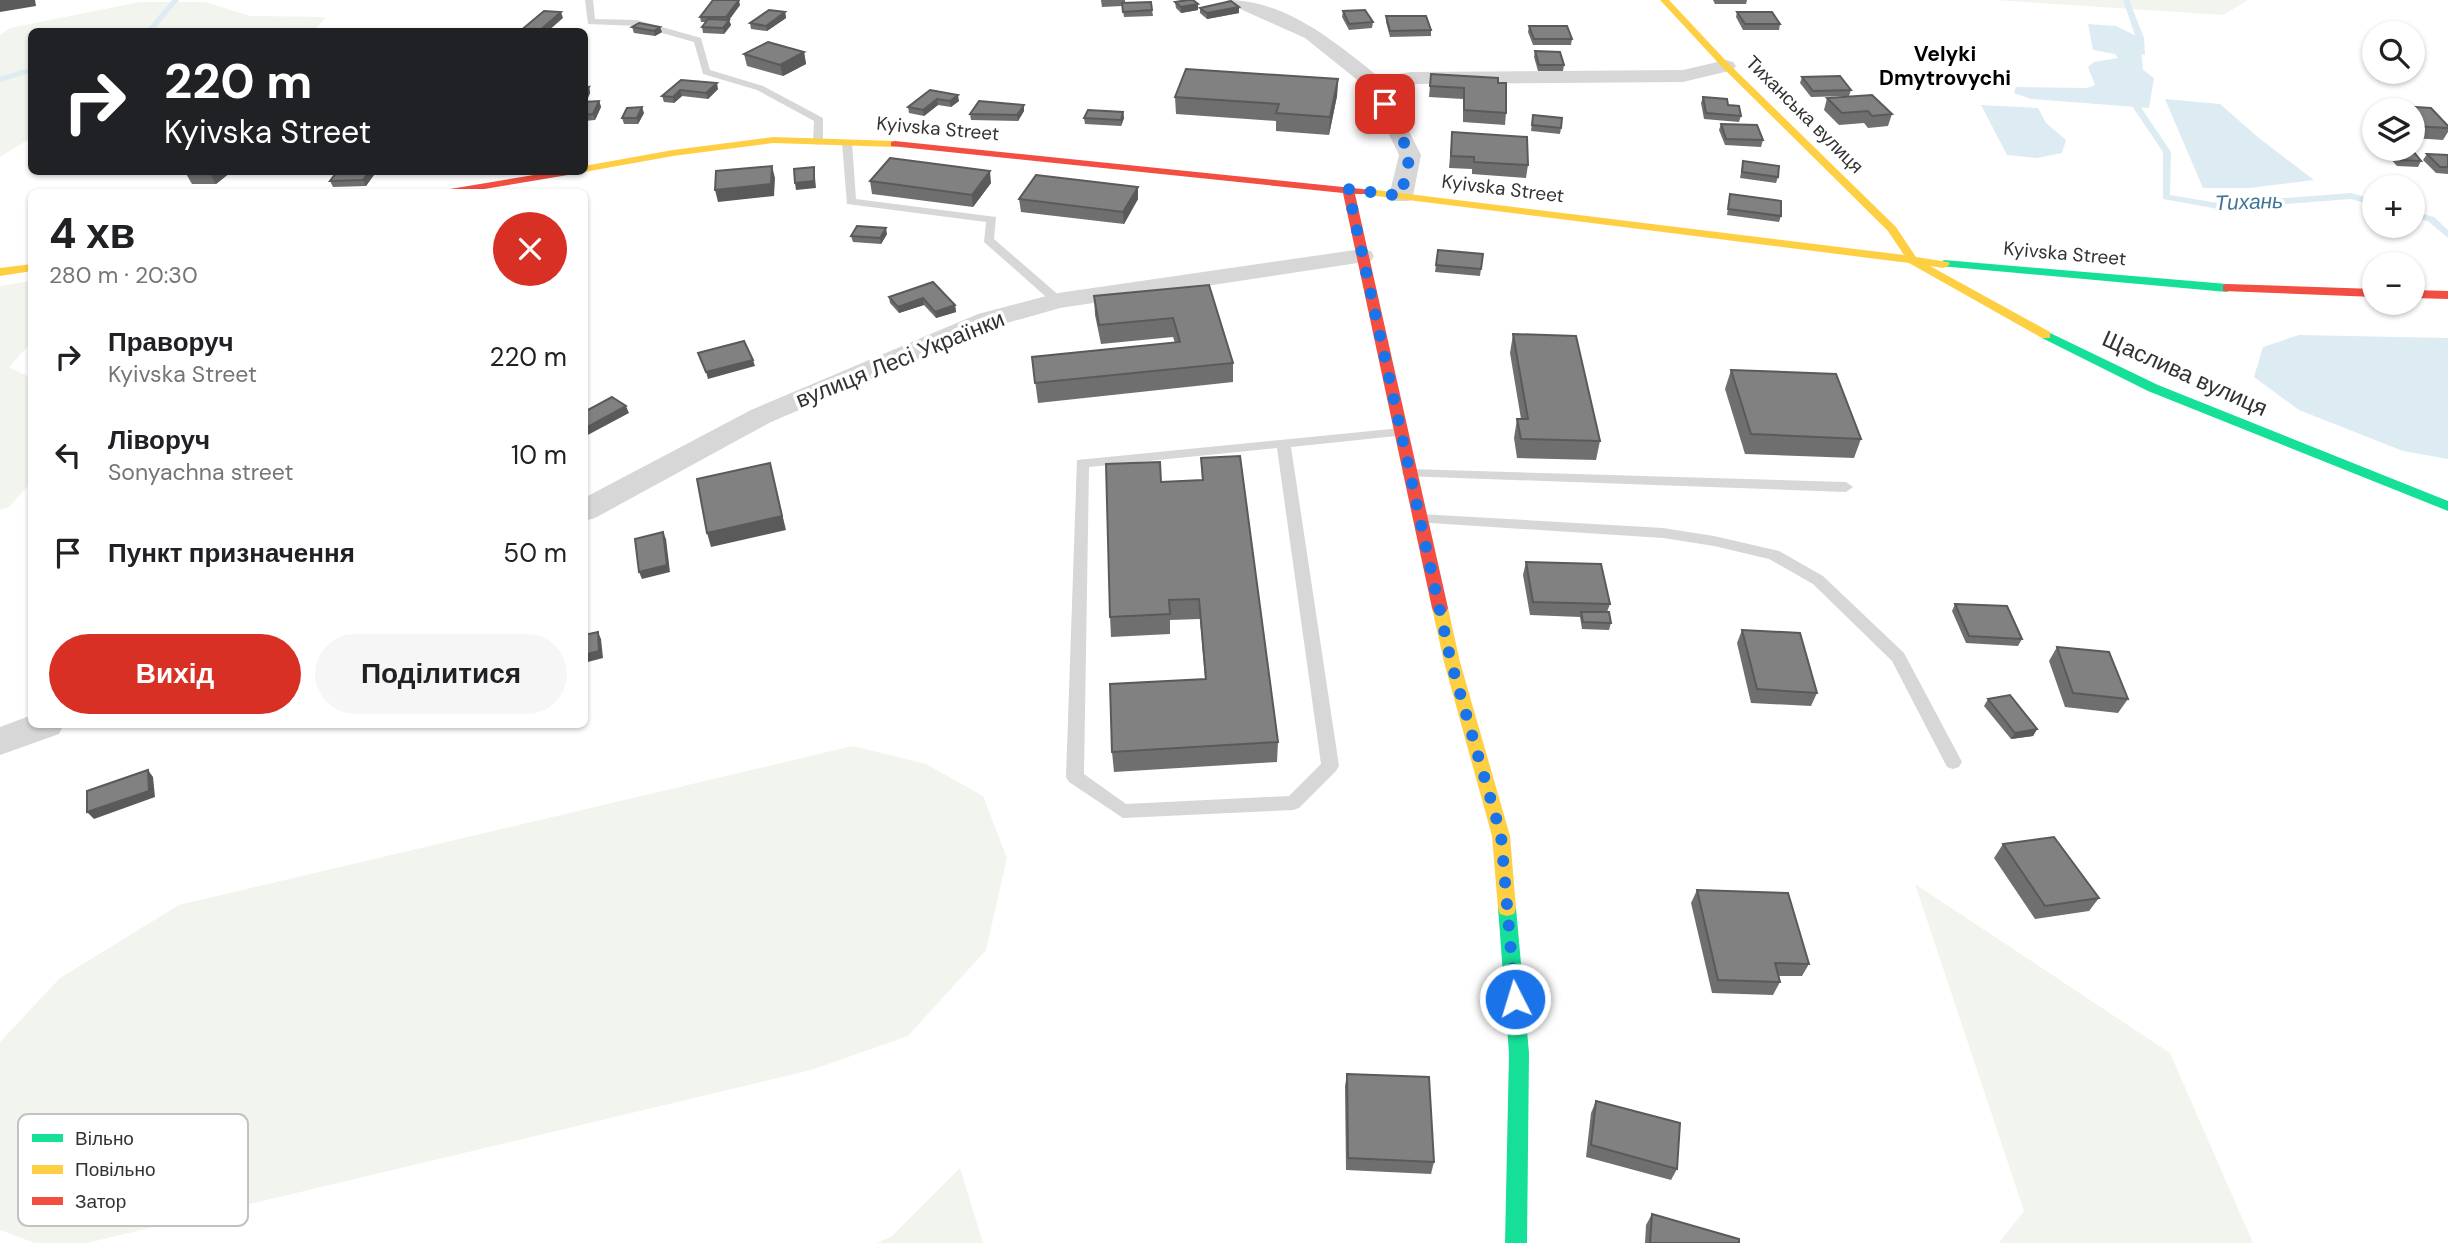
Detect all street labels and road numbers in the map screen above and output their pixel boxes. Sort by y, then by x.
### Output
street label: Тиханська вулиця [1740,50,1869,179]
street label: Kyivska Street [876,111,1000,146]
street label: Kyivska Street [1440,169,1566,208]
street label: Kyivska Street [2003,236,2127,271]
street label: вулиця Лесі Українки [791,303,1009,415]
street label: Щаслива вулиця [2098,323,2272,423]

